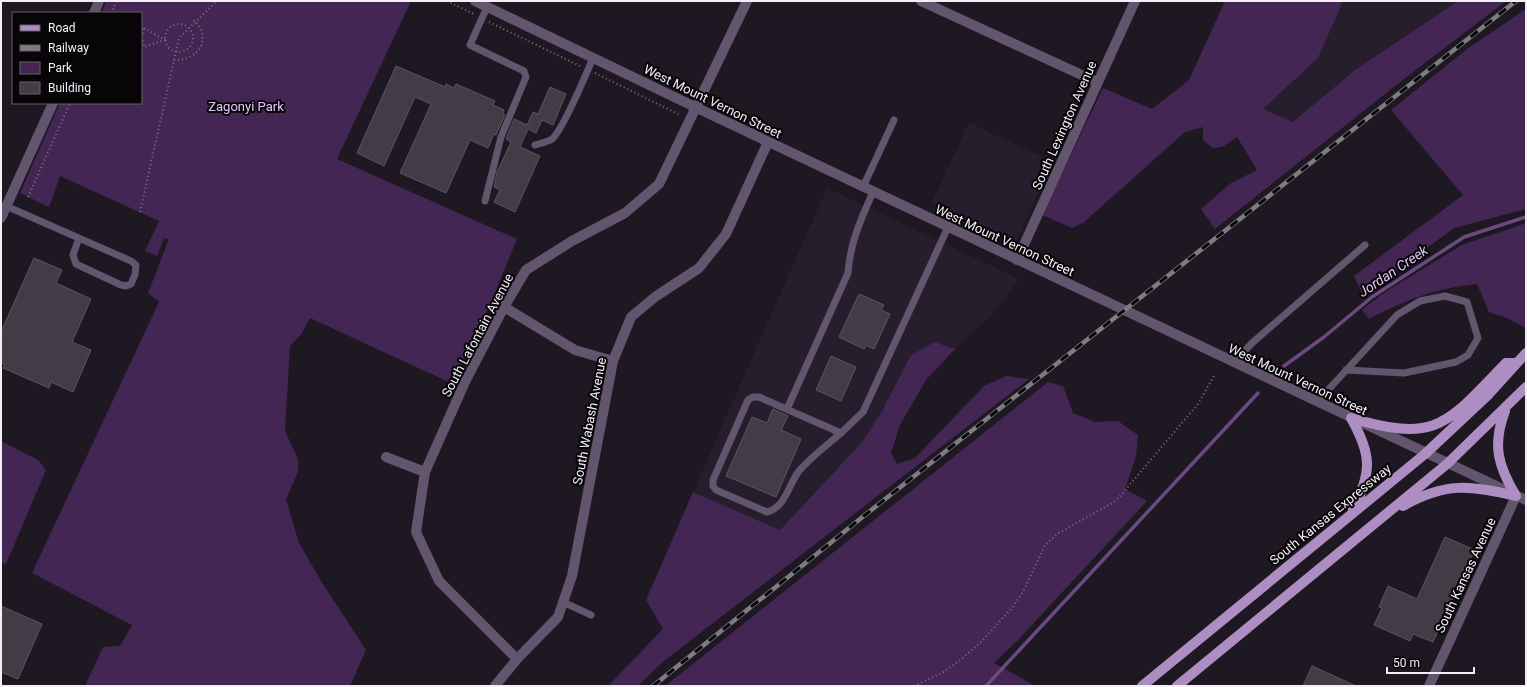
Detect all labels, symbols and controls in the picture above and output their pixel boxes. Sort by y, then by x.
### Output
legend [12,12,142,104]
text: Road [48,21,76,35]
text: Railway [48,41,89,55]
street label: South Lexington Avenue [1029,58,1100,192]
text: Park [48,61,73,75]
street label: West Mount Vernon Street [641,61,784,141]
text: Building [48,81,91,95]
park label: Zagonyi Park [208,99,284,114]
street label: West Mount Vernon Street [933,202,1077,279]
water label: Jordan Creek [1355,241,1432,300]
street label: South Lafontain Avenue [439,271,516,399]
street label: West Mount Vernon Street [1226,341,1370,418]
street label: South Wabash Avenue [570,356,609,486]
street label: South Kansas Expressway [1267,461,1394,568]
street label: South Kansas Avenue [1432,515,1499,635]
scale bar [1387,649,1474,675]
text: 50 m [1393,656,1420,670]

